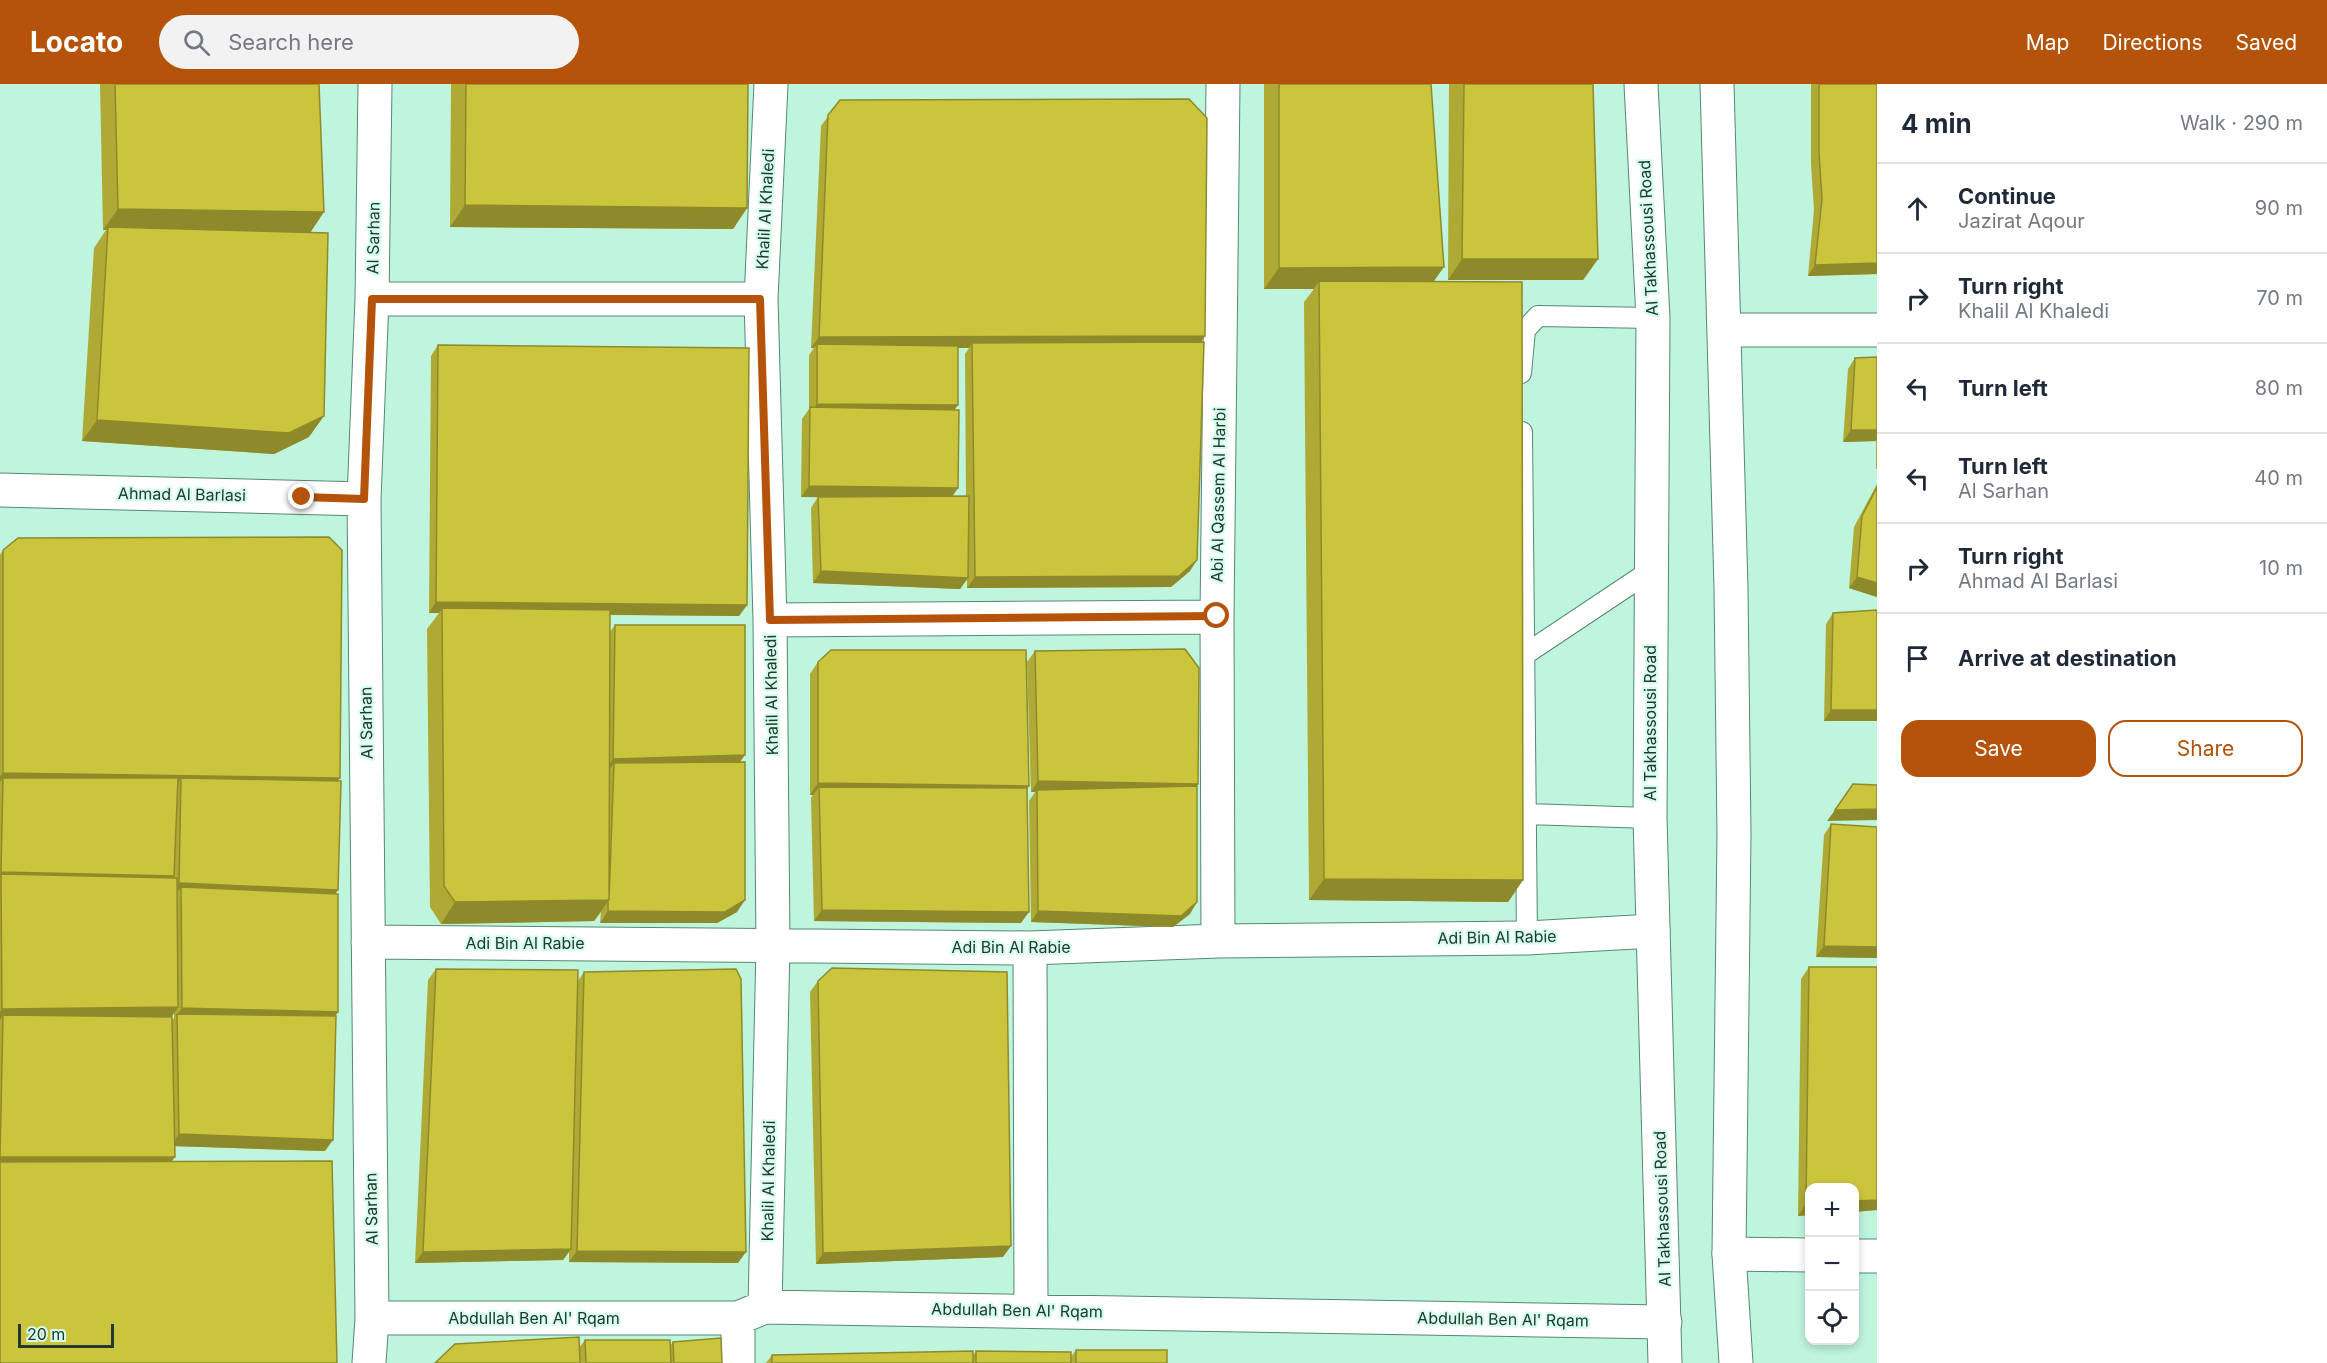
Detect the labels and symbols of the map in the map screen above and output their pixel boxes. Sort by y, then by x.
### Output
street label: Khalil Al Khaledi [752,148,778,270]
street label: Al Takhassousi Road [1634,160,1662,316]
street label: Al Sarhan [362,201,384,275]
street label: Abi Al Qassem Al Harbi [1206,407,1230,583]
street label: Ahmad Al Barlasi [118,483,246,505]
route end [288,483,314,509]
route start [1203,602,1229,628]
street label: Khalil Al Khaledi [760,634,782,756]
street label: Al Takhassousi Road [1640,645,1660,801]
street label: Al Sarhan [355,686,377,760]
street label: Adi Bin Al Rabie [1437,926,1557,948]
street label: Adi Bin Al Rabie [465,933,585,953]
street label: Adi Bin Al Rabie [951,937,1071,957]
street label: Khalil Al Khaledi [757,1120,779,1242]
street label: Al Takhassousi Road [1649,1131,1675,1287]
street label: Al Sarhan [360,1172,382,1246]
street label: Abdullah Ben Al' Rqam [931,1299,1103,1321]
street label: Abdullah Ben Al' Rqam [448,1308,620,1328]
street label: Abdullah Ben Al' Rqam [1417,1308,1589,1330]
scale bar [18,1321,114,1348]

